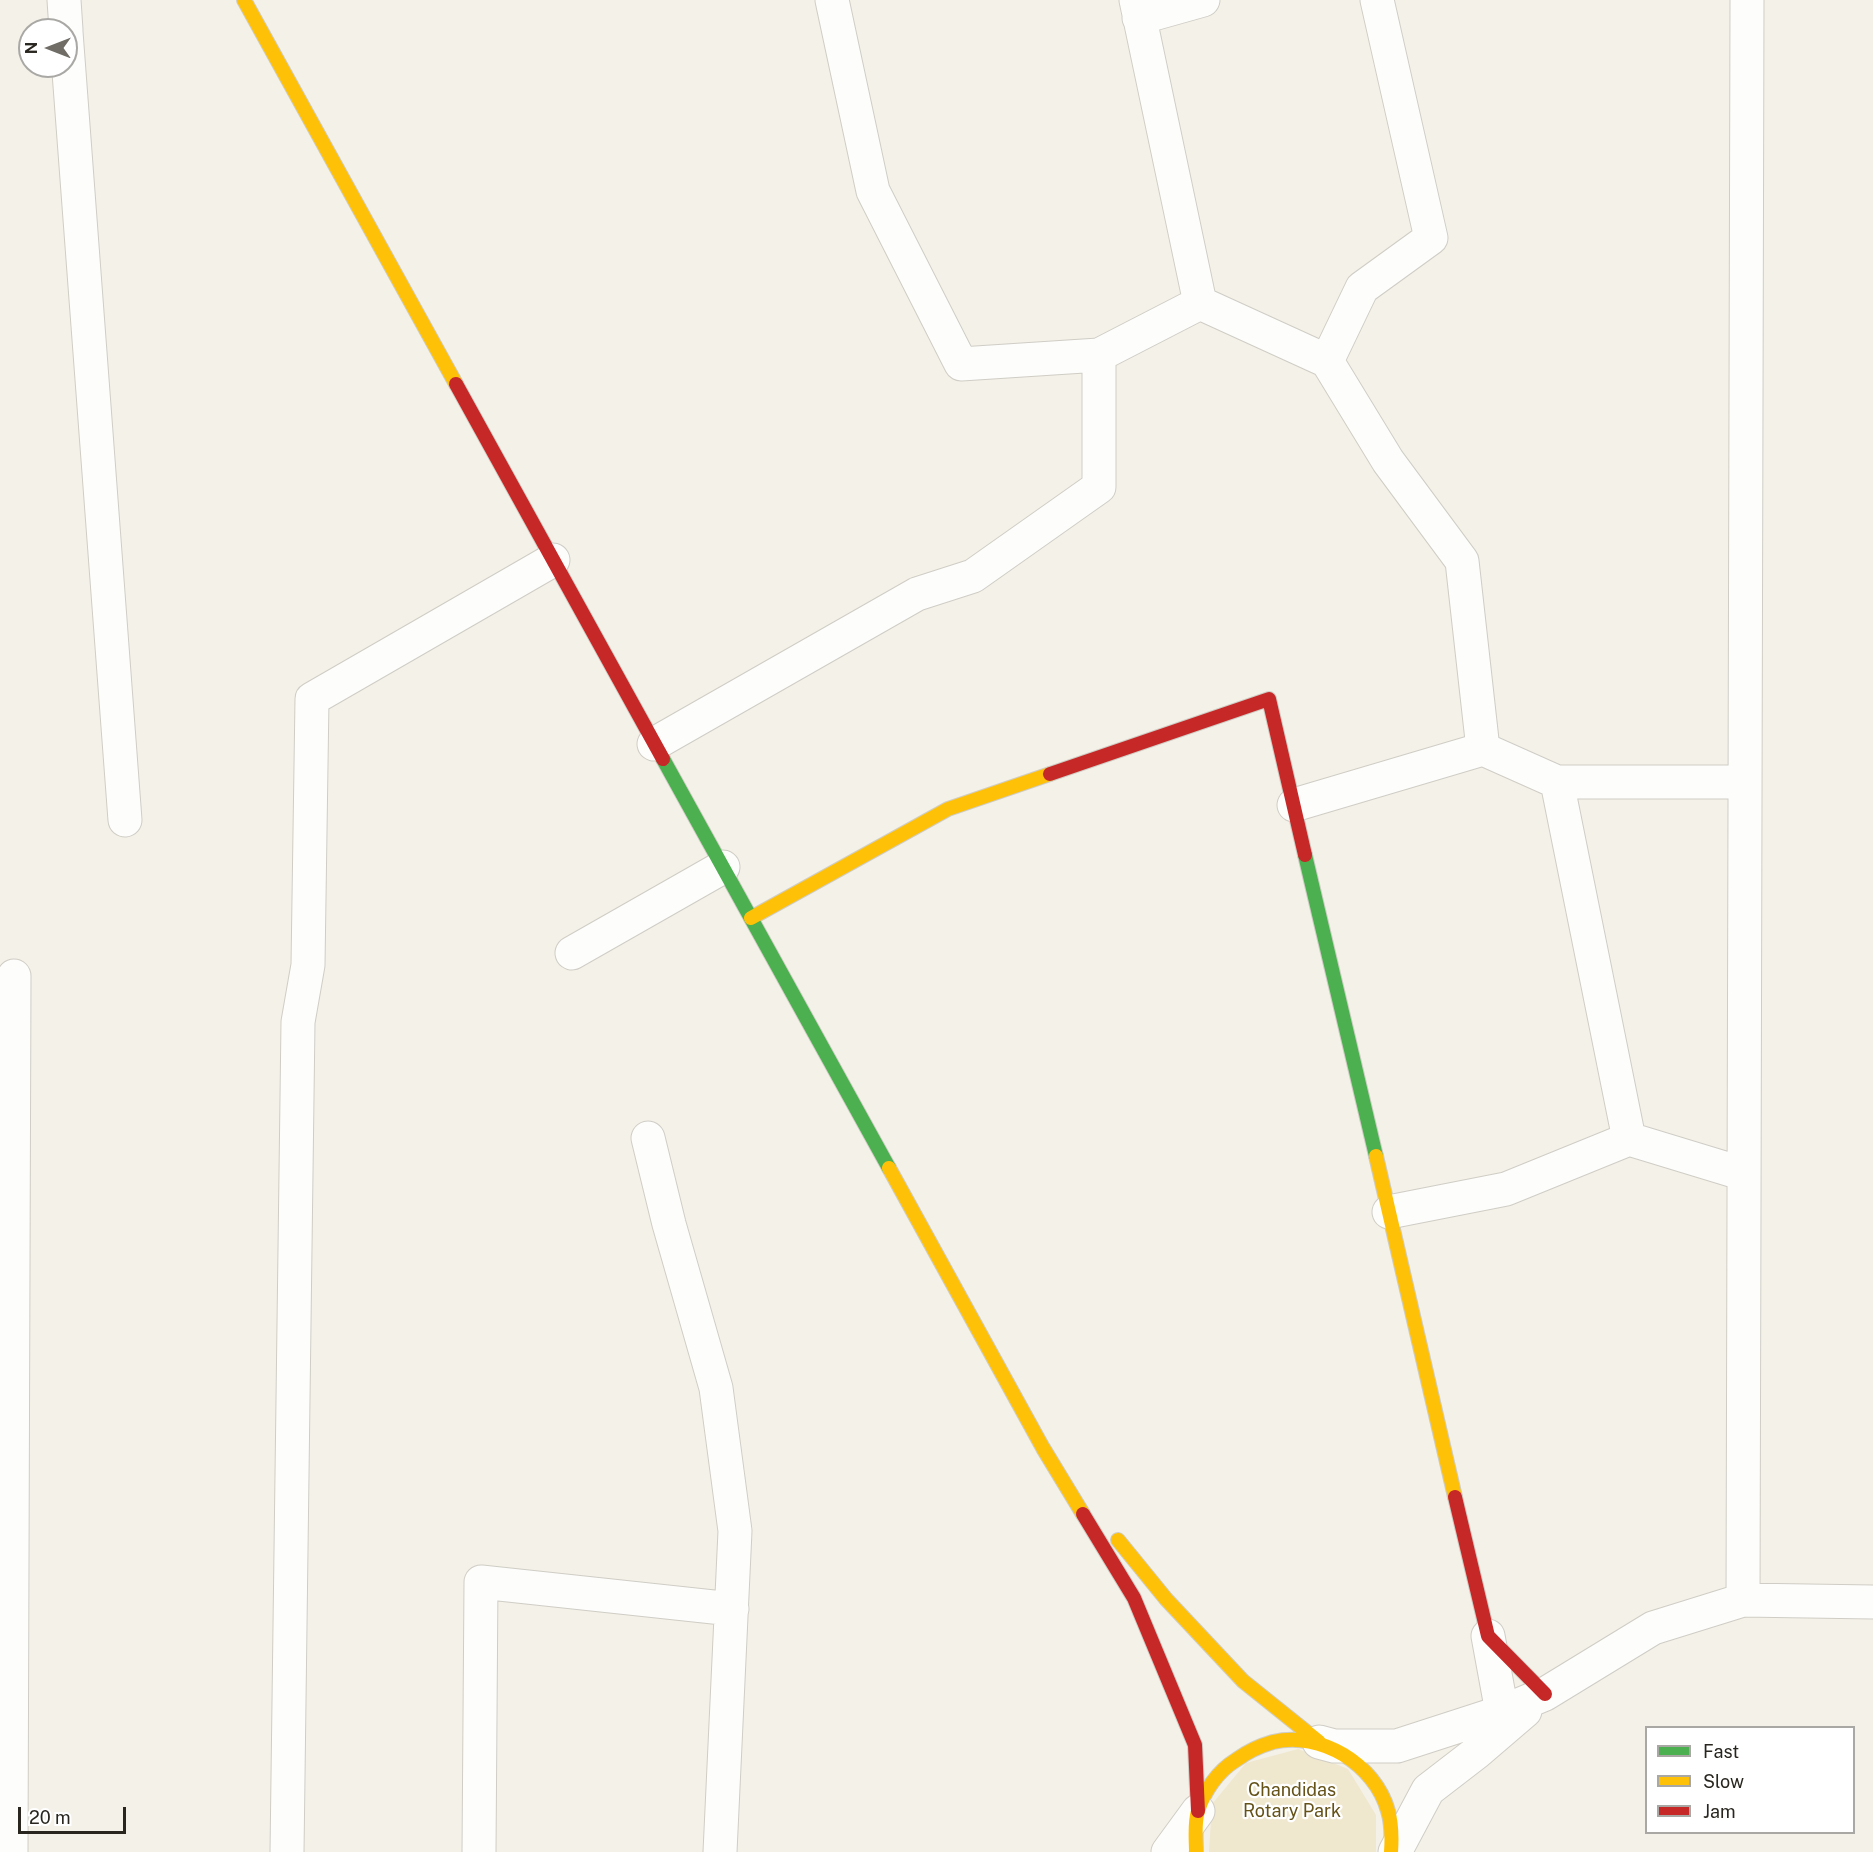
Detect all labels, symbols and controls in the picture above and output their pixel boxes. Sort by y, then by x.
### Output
north arrow [18,18,78,78]
text: N [22,42,41,54]
legend [1645,1726,1855,1834]
text: Fast [1703,1741,1739,1762]
text: Slow [1703,1771,1744,1792]
park label: Chandidas Rotary Park [1243,1779,1341,1822]
scale bar [21,1795,129,1833]
text: Jam [1703,1801,1736,1822]
text: 20 m [29,1807,71,1828]

